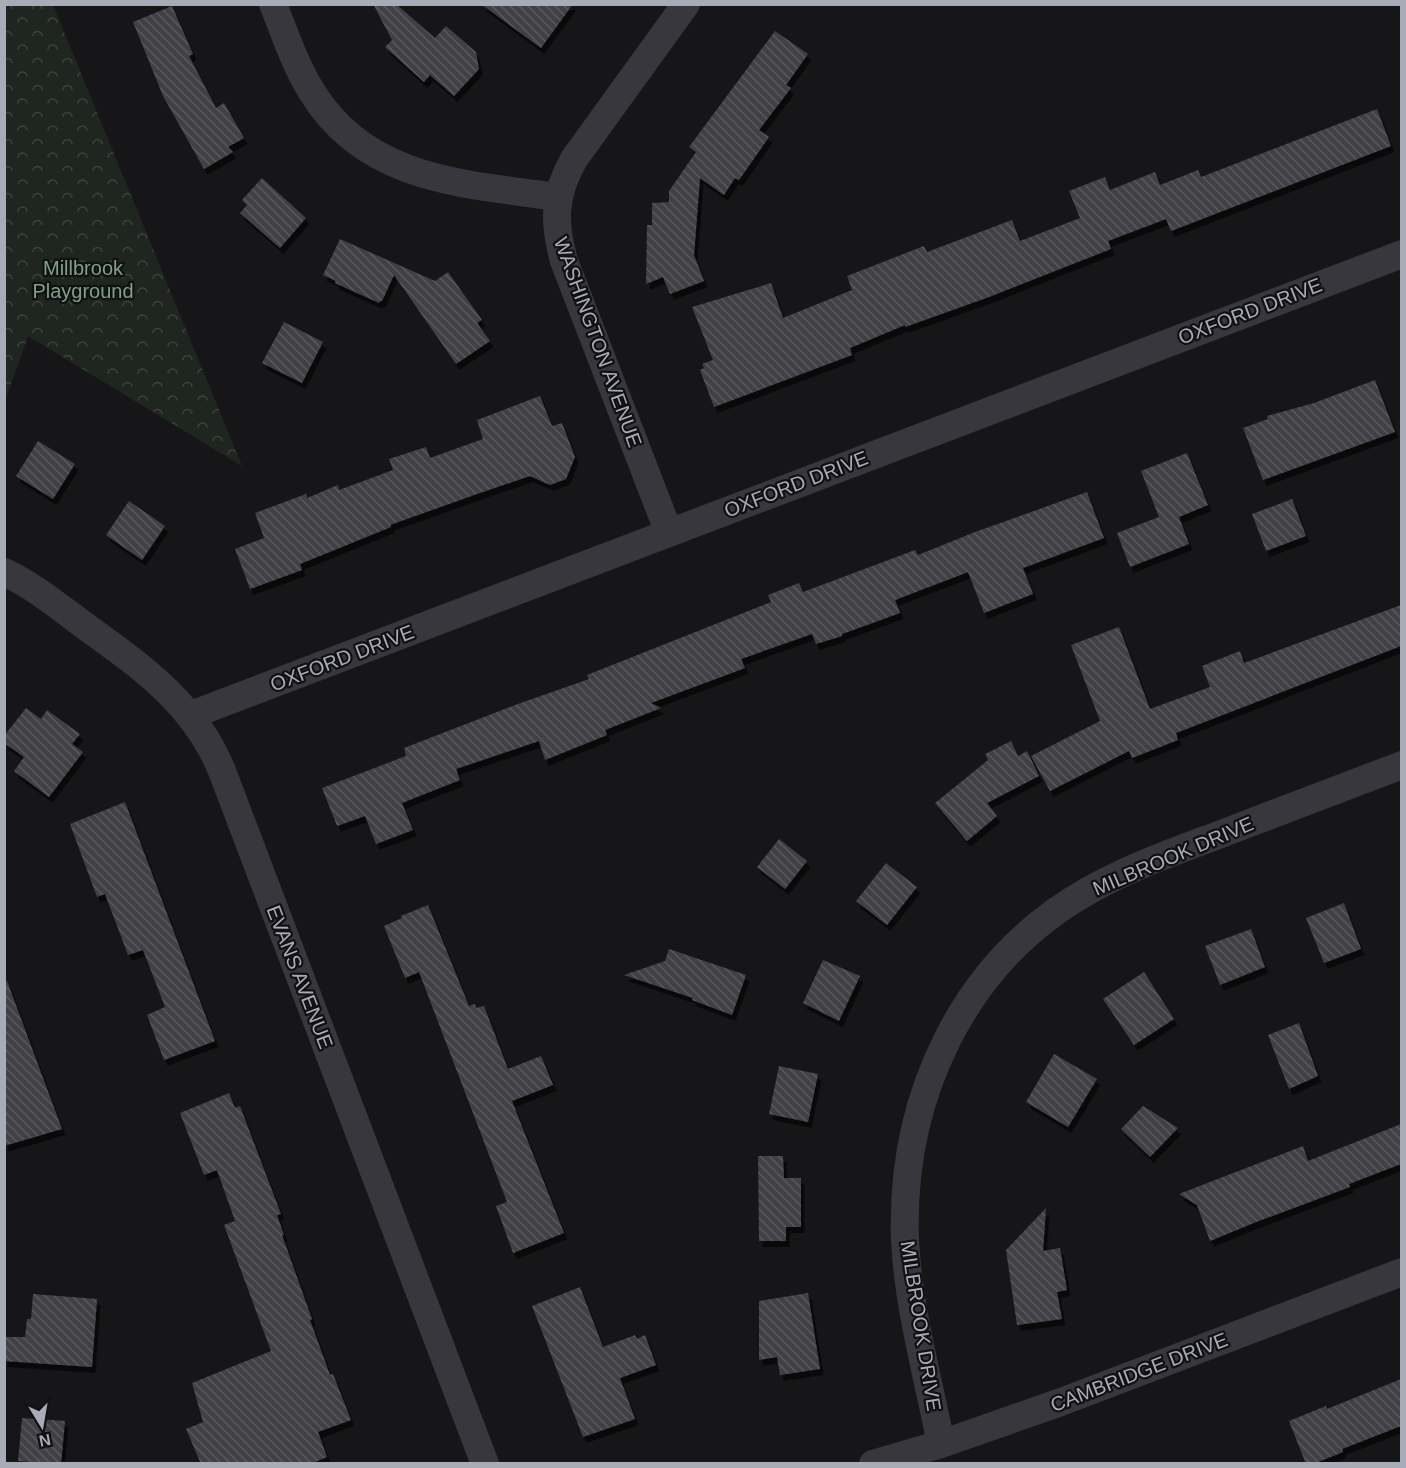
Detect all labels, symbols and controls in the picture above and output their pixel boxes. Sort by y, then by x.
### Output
street label: WASHINGTON AVENUE [550,234,646,450]
park label: Millbrook Playground [32,257,134,302]
street label: OXFORD DRIVE [1175,273,1325,349]
street label: OXFORD DRIVE [721,446,871,522]
street label: OXFORD DRIVE [267,620,417,696]
street label: MILBROOK DRIVE [1089,812,1257,900]
street label: EVANS AVENUE [263,902,337,1052]
street label: MILBROOK DRIVE [897,1239,945,1413]
street label: CAMBRIDGE DRIVE [1047,1328,1231,1416]
north arrow [12,1396,72,1456]
text: N [37,1431,52,1450]

